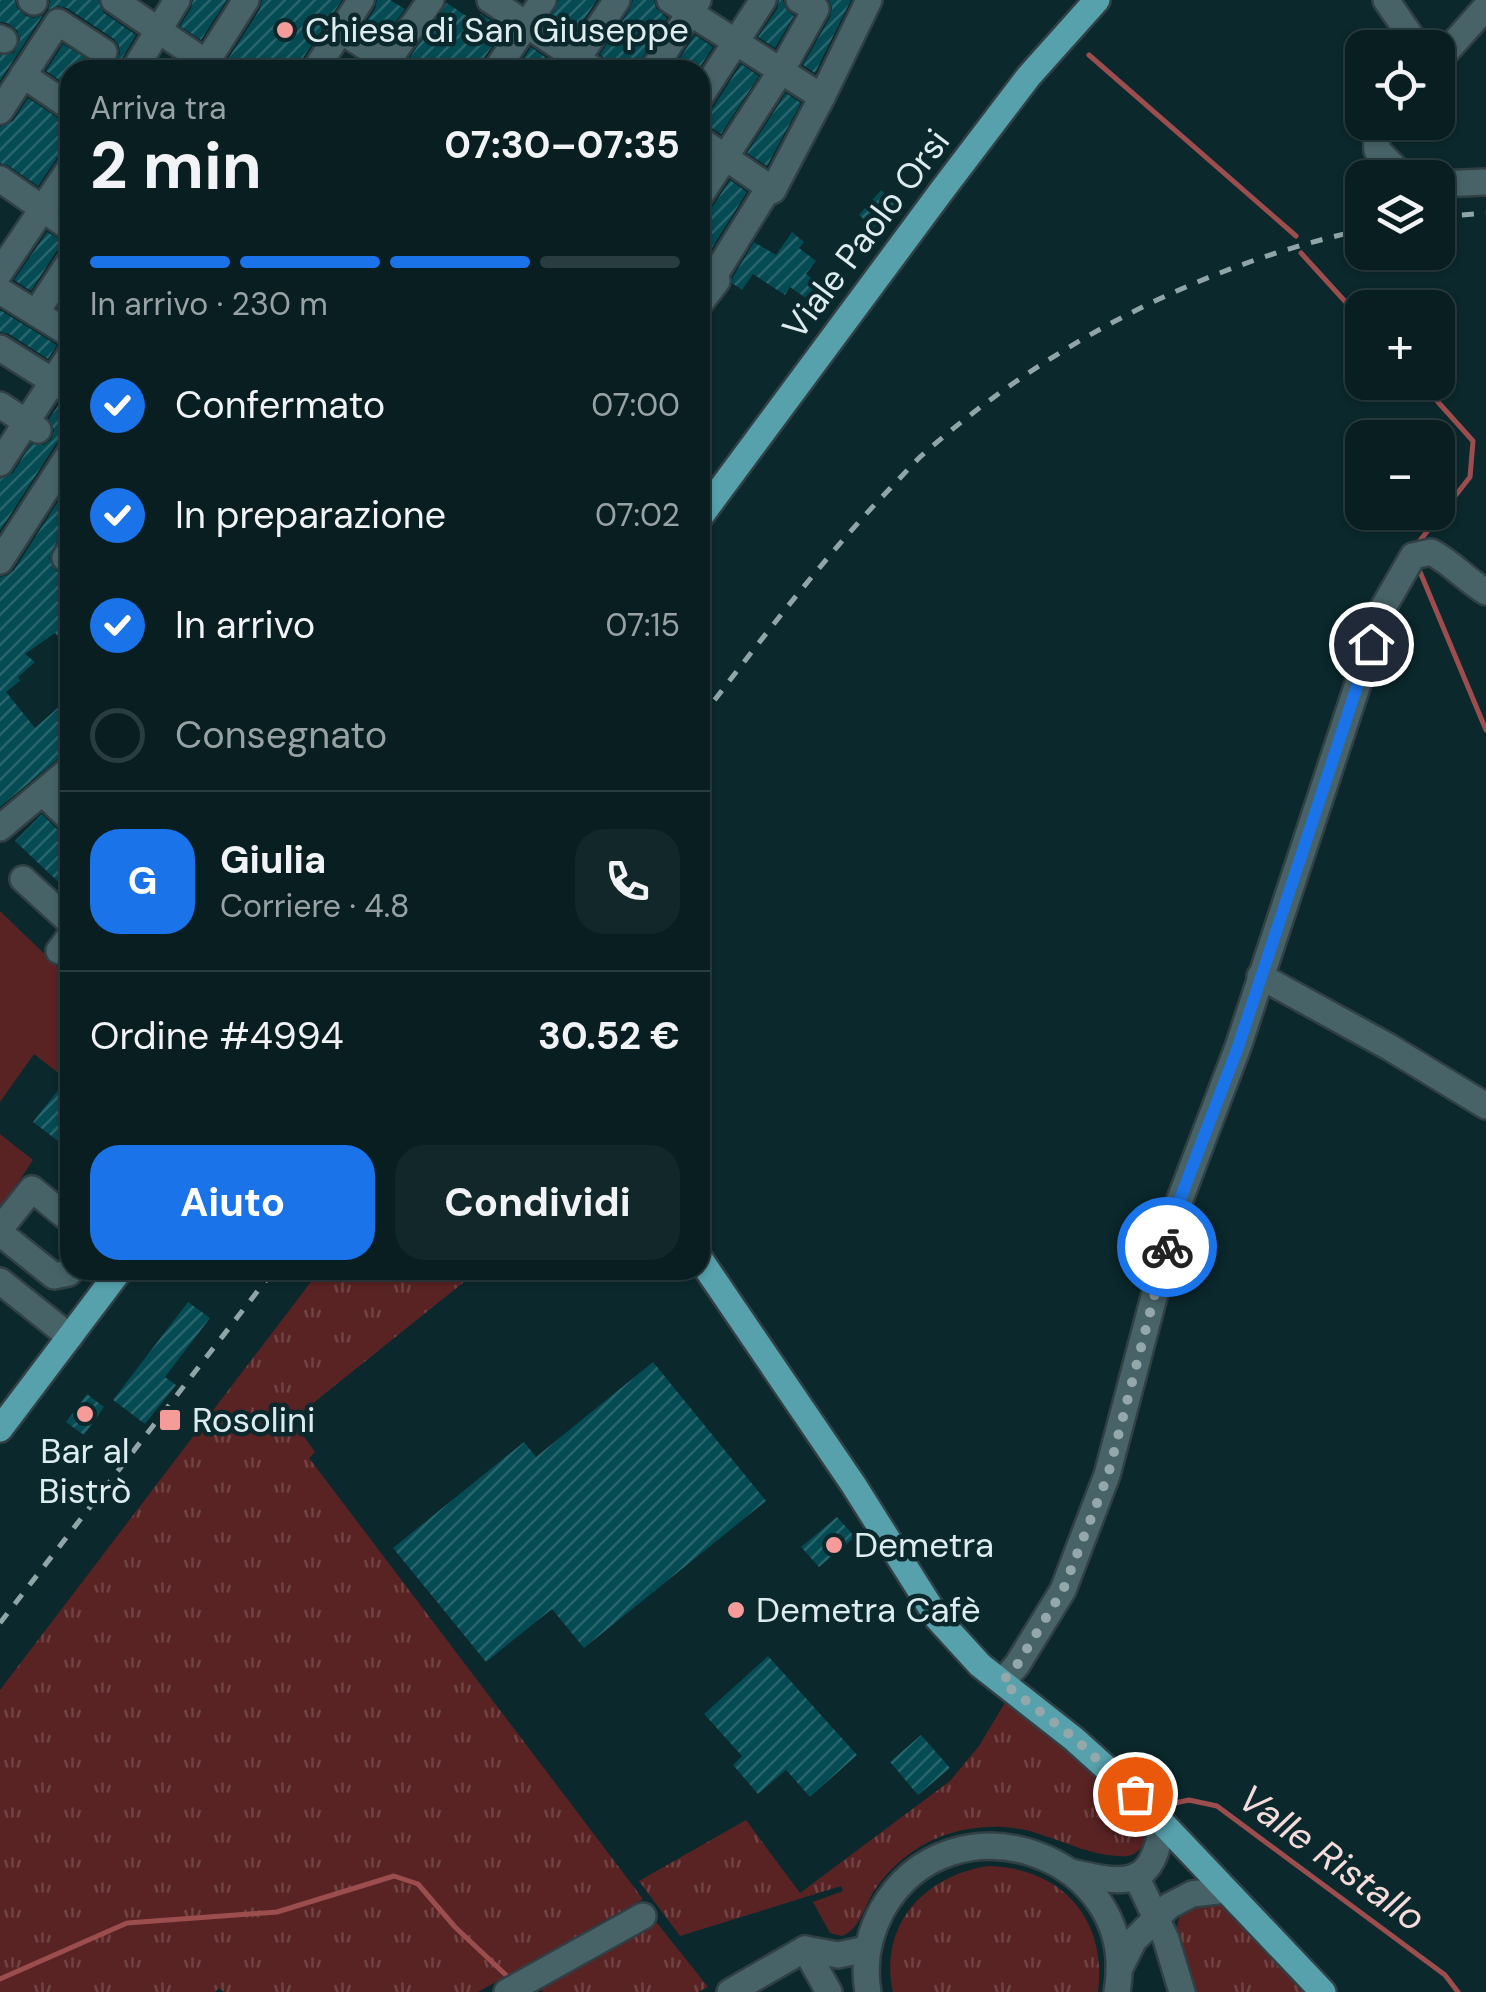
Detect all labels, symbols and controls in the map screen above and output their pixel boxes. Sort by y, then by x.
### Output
place label: Chiesa di San Giuseppe [305,7,689,53]
marker: Chiesa di San Giuseppe [274,19,296,41]
map controls [1345,30,1455,530]
button: locate [1345,30,1455,140]
text: Arriva tra [90,87,226,129]
text: 07:30–07:35 [444,120,680,170]
street label: Viale Paolo Orsi [772,120,960,348]
text: 2 min [90,124,262,208]
button: layers [1345,160,1455,270]
text: In arrivo · 230 m [90,283,328,325]
button: + [1345,290,1455,400]
icon: check [90,378,145,433]
text: Confermato [175,380,385,430]
text: 07:00 [591,384,680,426]
button: − [1345,420,1455,530]
icon: check [90,488,145,543]
text: In preparazione [175,490,446,540]
text: 07:02 [595,494,680,536]
icon: check [90,598,145,653]
text: In arrivo [175,600,315,650]
pin [1329,602,1414,687]
text: 07:15 [606,604,680,646]
icon: home [1344,617,1399,672]
text: Consegnato [175,710,387,760]
button: phone [575,829,680,934]
text: Giulia [220,835,326,885]
text: G [128,856,157,906]
text: Corriere · 4.8 [220,885,409,927]
text: Ordine #4994 [90,1011,344,1061]
text: 30.52 € [538,1011,680,1061]
button: Aiuto [90,1145,375,1260]
button: Condividi [395,1145,680,1260]
courier [1117,1197,1217,1297]
icon: bike [1140,1220,1195,1275]
place label: Rosolini [192,1397,316,1443]
marker: Bar al Bistrò [74,1403,96,1425]
marker: Rosolini [157,1407,183,1433]
place label: Bar al Bistrò [38,1428,132,1514]
place label: Demetra [854,1522,994,1568]
marker: Demetra [823,1534,845,1556]
place label: Demetra Cafè [756,1587,981,1633]
marker: Demetra Cafè [725,1599,747,1621]
pin [1093,1752,1178,1837]
icon: bag [1108,1767,1163,1822]
water label: Valle Ristallo [1228,1773,1436,1943]

